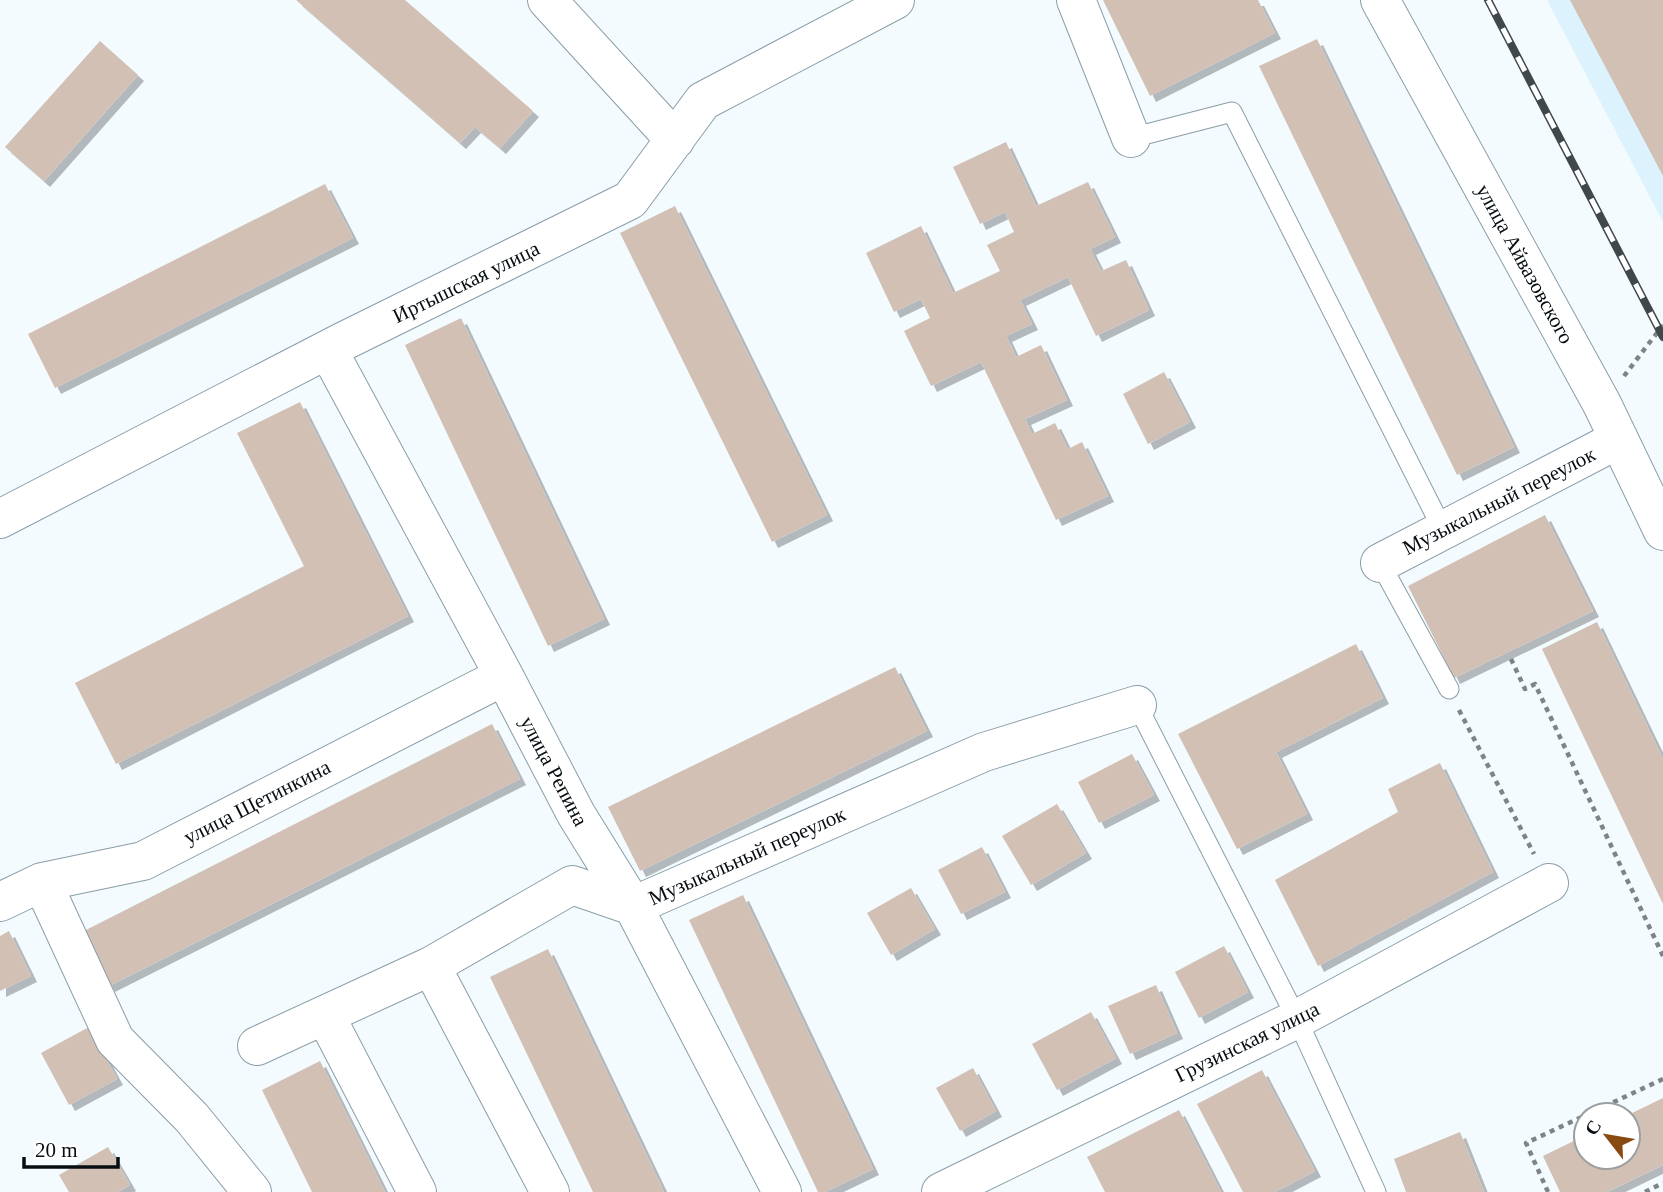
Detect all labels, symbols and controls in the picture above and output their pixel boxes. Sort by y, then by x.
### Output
street label: улица Айвазовского [1471,180,1579,348]
street label: Иртышская улица [389,236,544,328]
street label: Музыкальный переулок [1399,442,1600,560]
street label: улица Репина [515,712,593,831]
street label: улица Щетинкина [180,754,335,849]
street label: Музыкальный переулок [645,801,850,910]
street label: Грузинская улица [1171,996,1324,1087]
north arrow [1572,1101,1642,1171]
text: С [1580,1116,1605,1139]
scale bar [24,1126,119,1170]
text: 20 m [35,1138,78,1162]

